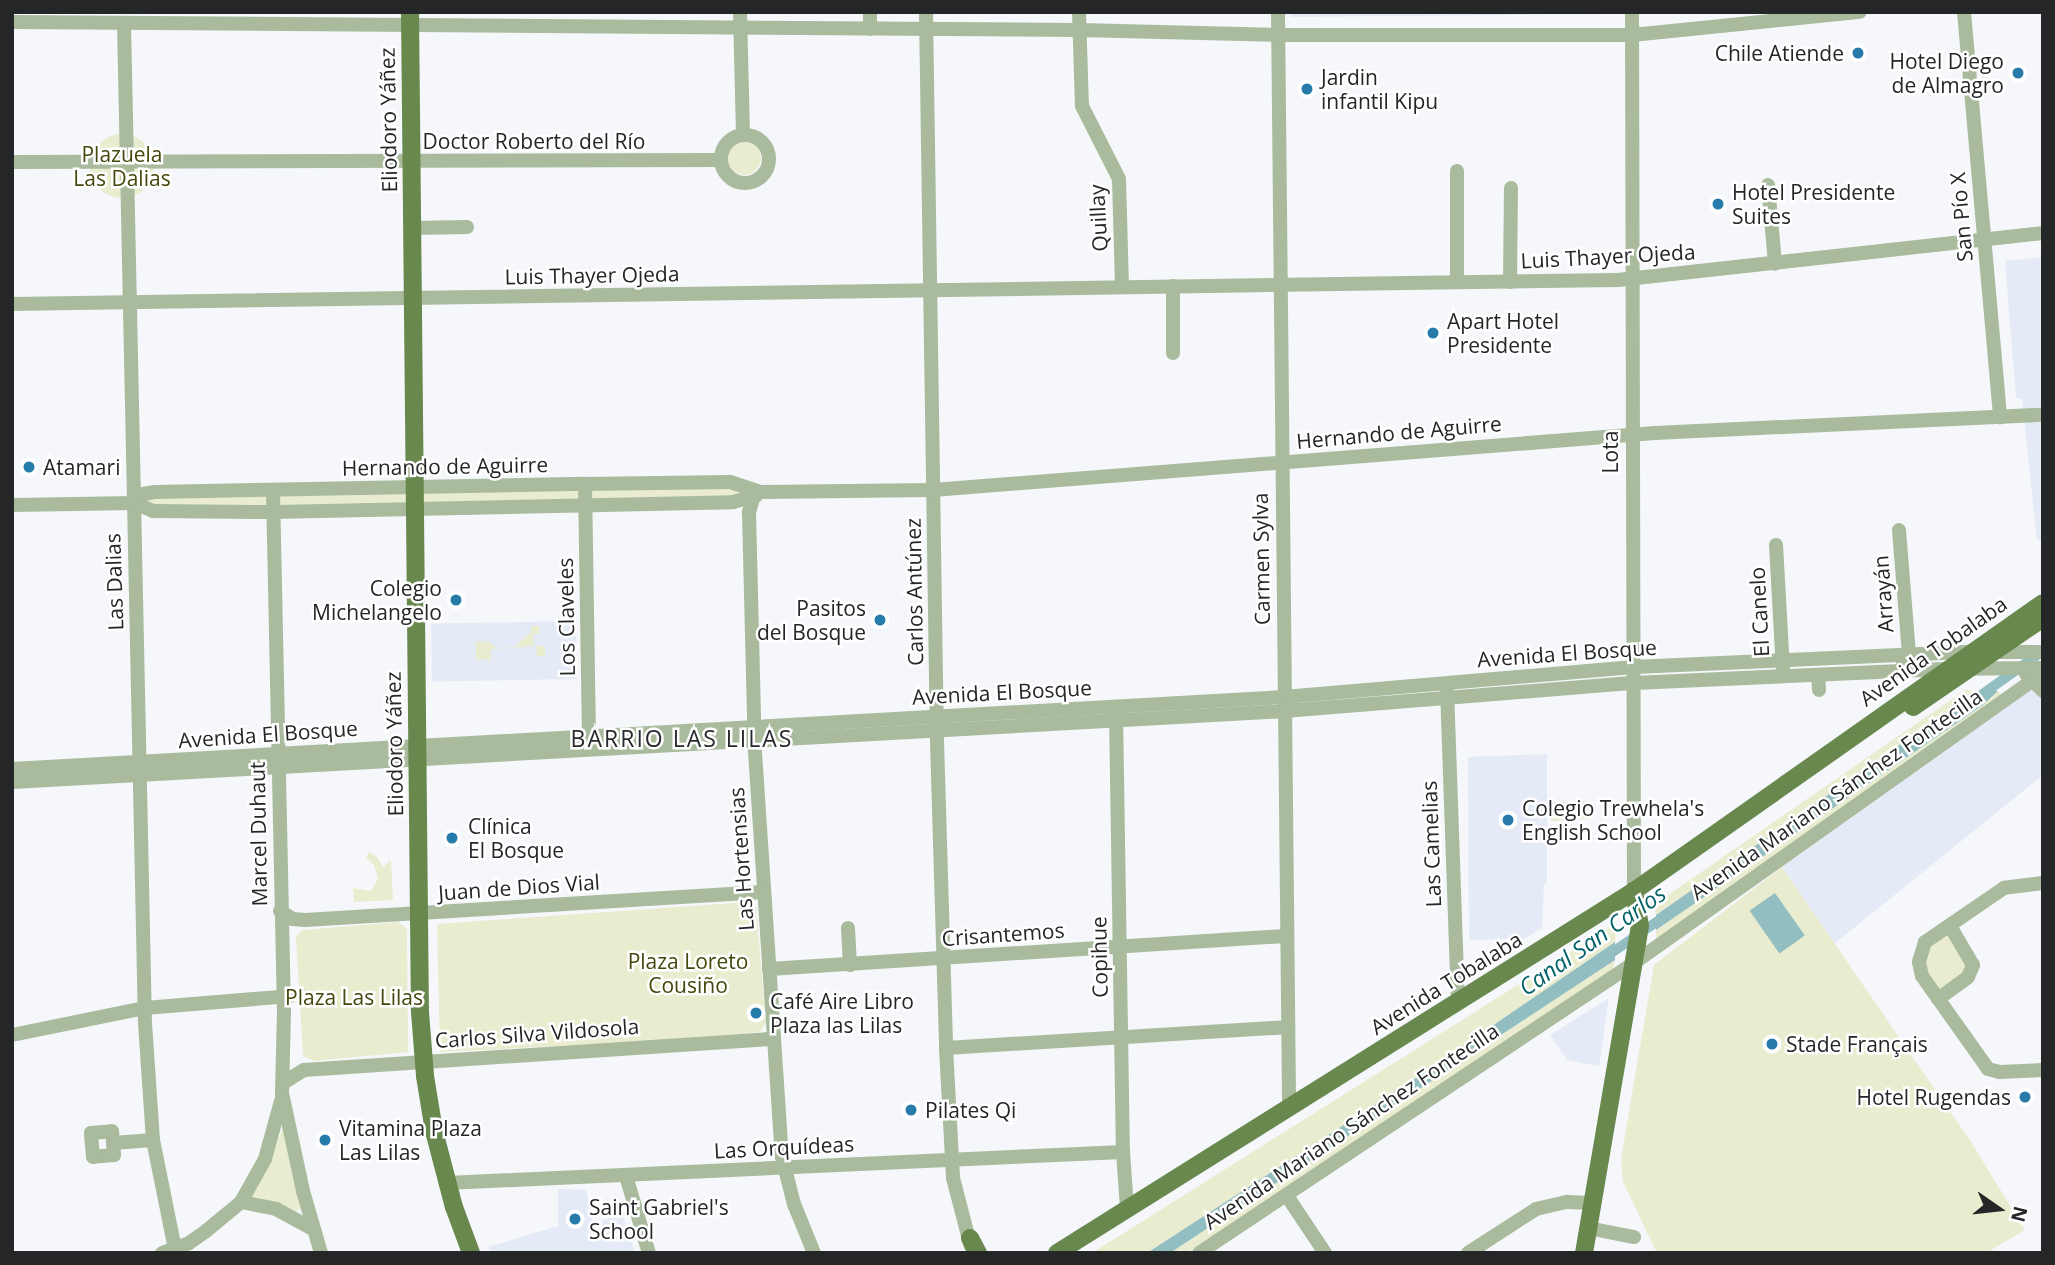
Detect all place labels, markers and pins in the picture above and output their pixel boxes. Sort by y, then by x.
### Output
place label: Chile Atiende [1715,40,1844,66]
marker: Chile Atiende [1850,45,1866,61]
place label: Hotel Diego de Almagro [1889,48,2004,98]
place label: Jardin infantil Kipu [1321,64,1438,114]
marker: Hotel Diego de Almagro [2010,65,2026,81]
marker: Jardin infantil Kipu [1299,81,1315,97]
place label: Hotel Presidente Suites [1732,179,1895,229]
marker: Hotel Presidente Suites [1710,196,1726,212]
place label: Apart Hotel Presidente [1447,308,1559,358]
marker: Apart Hotel Presidente [1425,325,1441,341]
place label: Atamari [43,454,120,480]
marker: Atamari [21,459,37,475]
place label: Colegio Michelangelo [312,575,442,625]
marker: Colegio Michelangelo [448,592,464,608]
place label: Pasitos del Bosque [757,595,866,645]
marker: Pasitos del Bosque [872,612,888,628]
place label: Colegio Trewhela's English School [1522,795,1704,845]
marker: Colegio Trewhela's English School [1500,812,1516,828]
place label: Clínica El Bosque [468,813,564,863]
marker: Clínica El Bosque [442,828,462,848]
place label: Café Aire Libro Plaza las Lilas [770,988,914,1038]
marker: Café Aire Libro Plaza las Lilas [748,1005,764,1021]
place label: Stade Français [1786,1031,1928,1057]
marker: Stade Français [1764,1036,1780,1052]
place label: Hotel Rugendas [1856,1084,2011,1110]
marker: Hotel Rugendas [2017,1089,2033,1105]
place label: Pilates Qi [925,1097,1016,1123]
marker: Pilates Qi [903,1102,919,1118]
place label: Vitamina Plaza Las Lilas [339,1115,482,1165]
marker: Vitamina Plaza Las Lilas [317,1132,333,1148]
place label: Saint Gabriel's School [589,1194,729,1244]
marker: Saint Gabriel's School [567,1211,583,1227]

